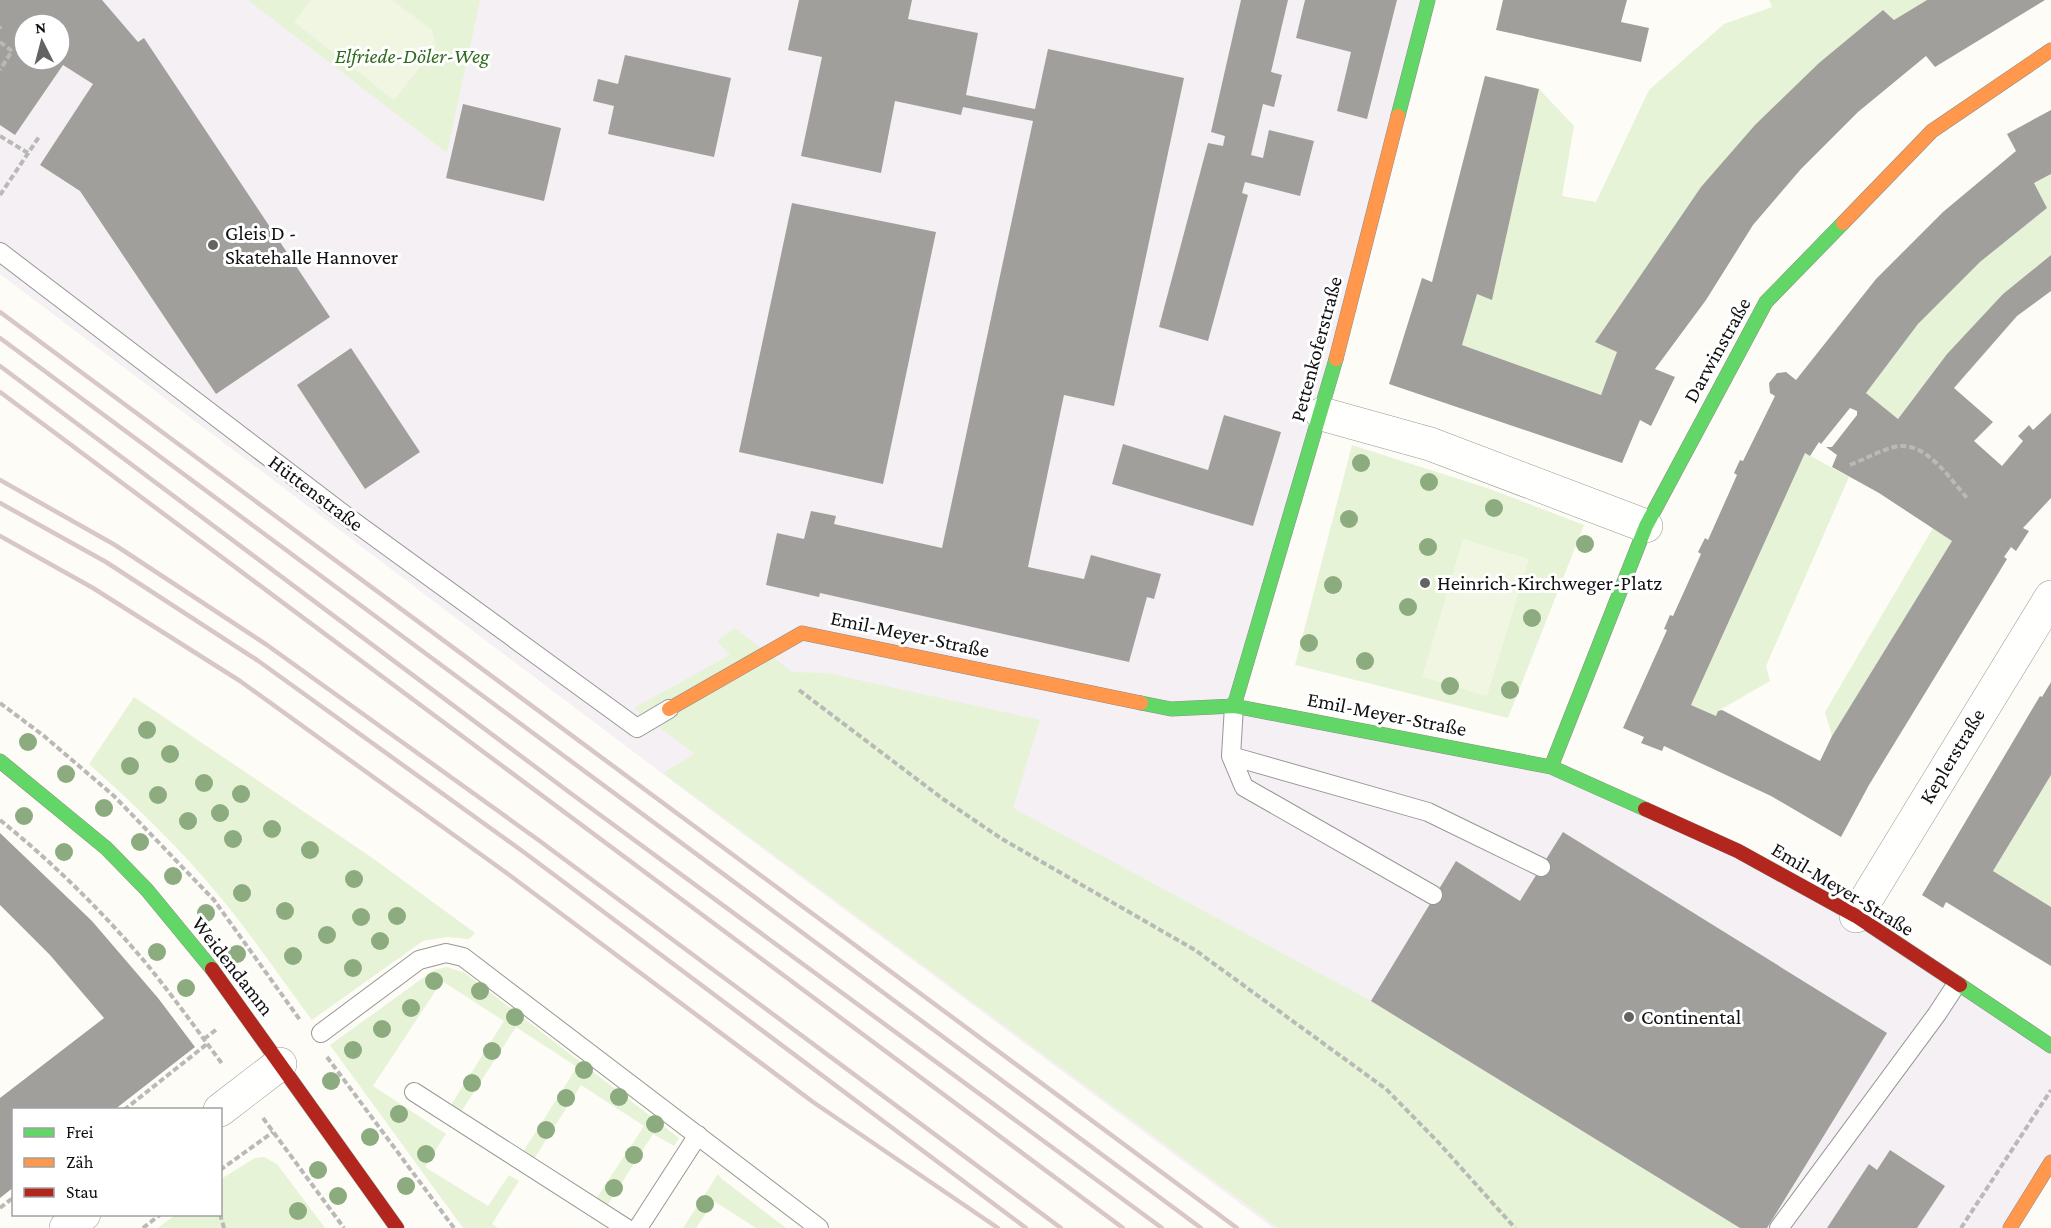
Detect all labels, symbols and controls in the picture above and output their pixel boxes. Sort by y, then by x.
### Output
north arrow [12,12,72,72]
text: N [34,19,47,37]
park label: Elfriede-Döler-Weg [335,44,490,68]
place label: Gleis D - Skatehalle Hannover [225,221,399,269]
marker: Gleis D - Skatehalle Hannover [206,238,220,252]
street label: Pettenkoferstraße [1285,274,1347,424]
street label: Darwinstraße [1678,293,1756,407]
street label: Hüttenstraße [264,450,368,536]
place label: Heinrich-Kirchweger-Platz [1437,571,1662,595]
marker: Heinrich-Kirchweger-Platz [1418,576,1432,590]
street label: Emil-Meyer-Straße [828,605,992,663]
street label: Emil-Meyer-Straße [1305,687,1469,741]
street label: Keplerstraße [1914,704,1990,808]
street label: Emil-Meyer-Straße [1767,837,1919,941]
street label: Weidendamm [187,912,279,1020]
place label: Continental [1641,1005,1741,1029]
marker: Continental [1622,1010,1636,1024]
legend [12,1108,222,1216]
text: Frei [66,1122,94,1142]
text: Zäh [66,1152,94,1172]
text: Stau [66,1182,99,1202]

